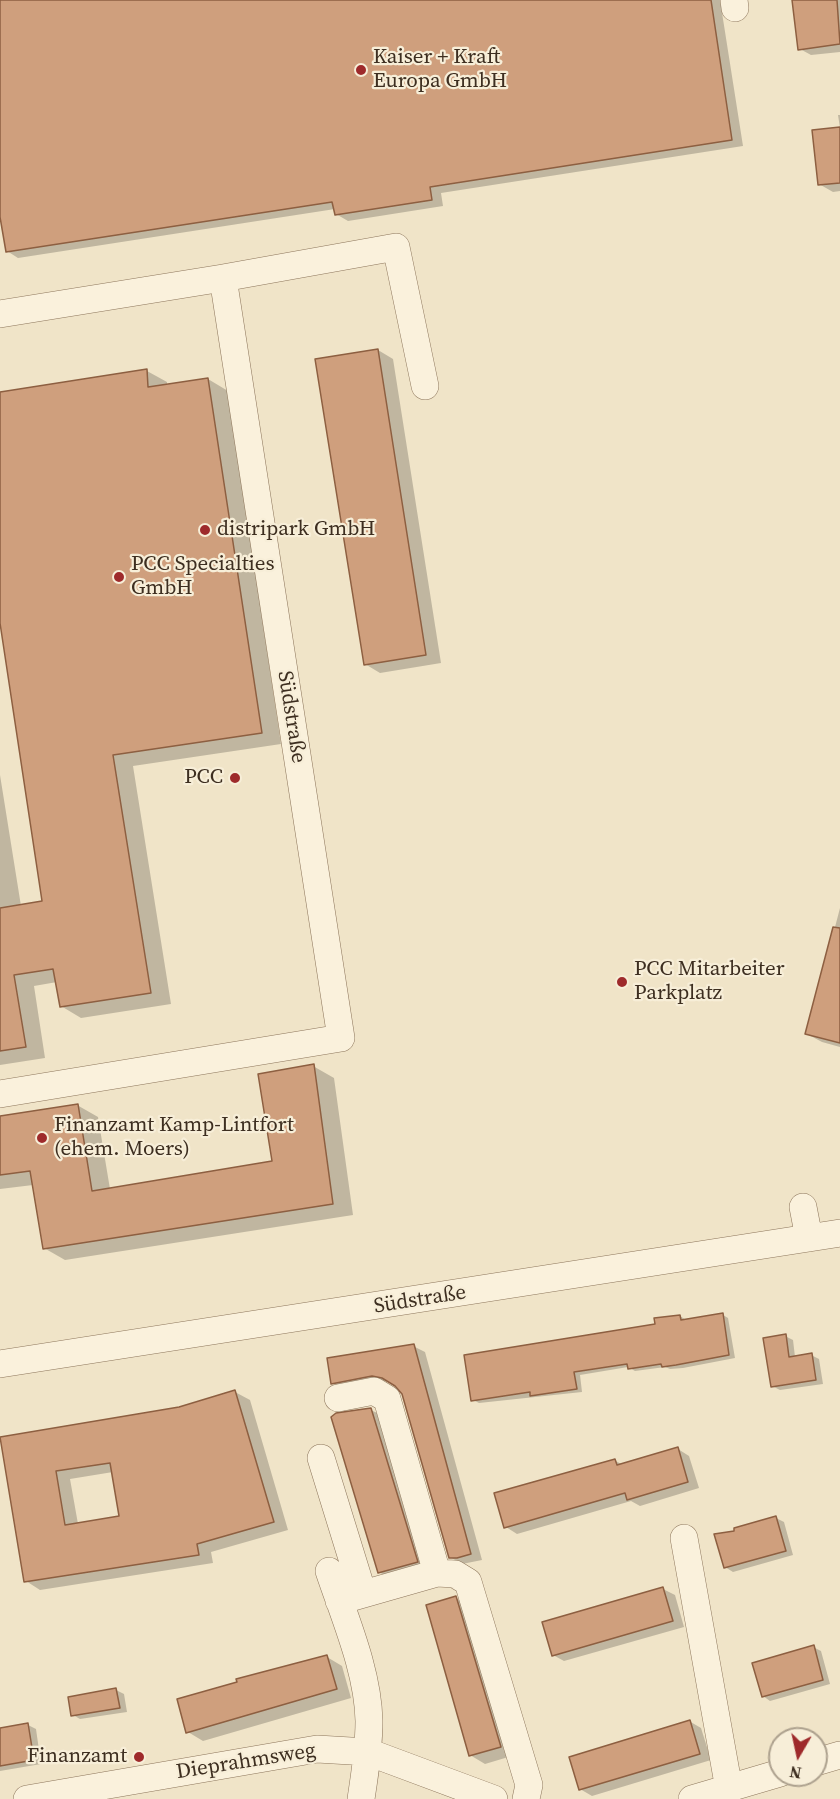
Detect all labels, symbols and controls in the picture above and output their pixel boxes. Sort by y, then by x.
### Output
place label: Kaiser + Kraft Europa GmbH [373,45,507,95]
marker: Kaiser + Kraft Europa GmbH [354,63,368,77]
place label: distripark GmbH [217,517,375,543]
marker: distripark GmbH [198,523,212,537]
place label: PCC Specialties GmbH [131,552,275,602]
marker: PCC Specialties GmbH [112,570,126,584]
street label: Südstraße [271,669,311,765]
place label: PCC [184,765,223,791]
marker: PCC [228,771,242,785]
place label: PCC Mitarbeiter Parkplatz [634,957,785,1007]
marker: PCC Mitarbeiter Parkplatz [615,975,629,989]
place label: Finanzamt Kamp-Lintfort (ehem. Moers) [54,1113,294,1163]
marker: Finanzamt Kamp-Lintfort (ehem. Moers) [35,1131,49,1145]
street label: Südstraße [372,1280,468,1320]
north arrow [768,1727,828,1787]
street label: Dieprahmsweg [174,1739,318,1785]
place label: Finanzamt [27,1744,127,1770]
marker: Finanzamt [132,1750,146,1764]
text: N [788,1761,803,1785]

